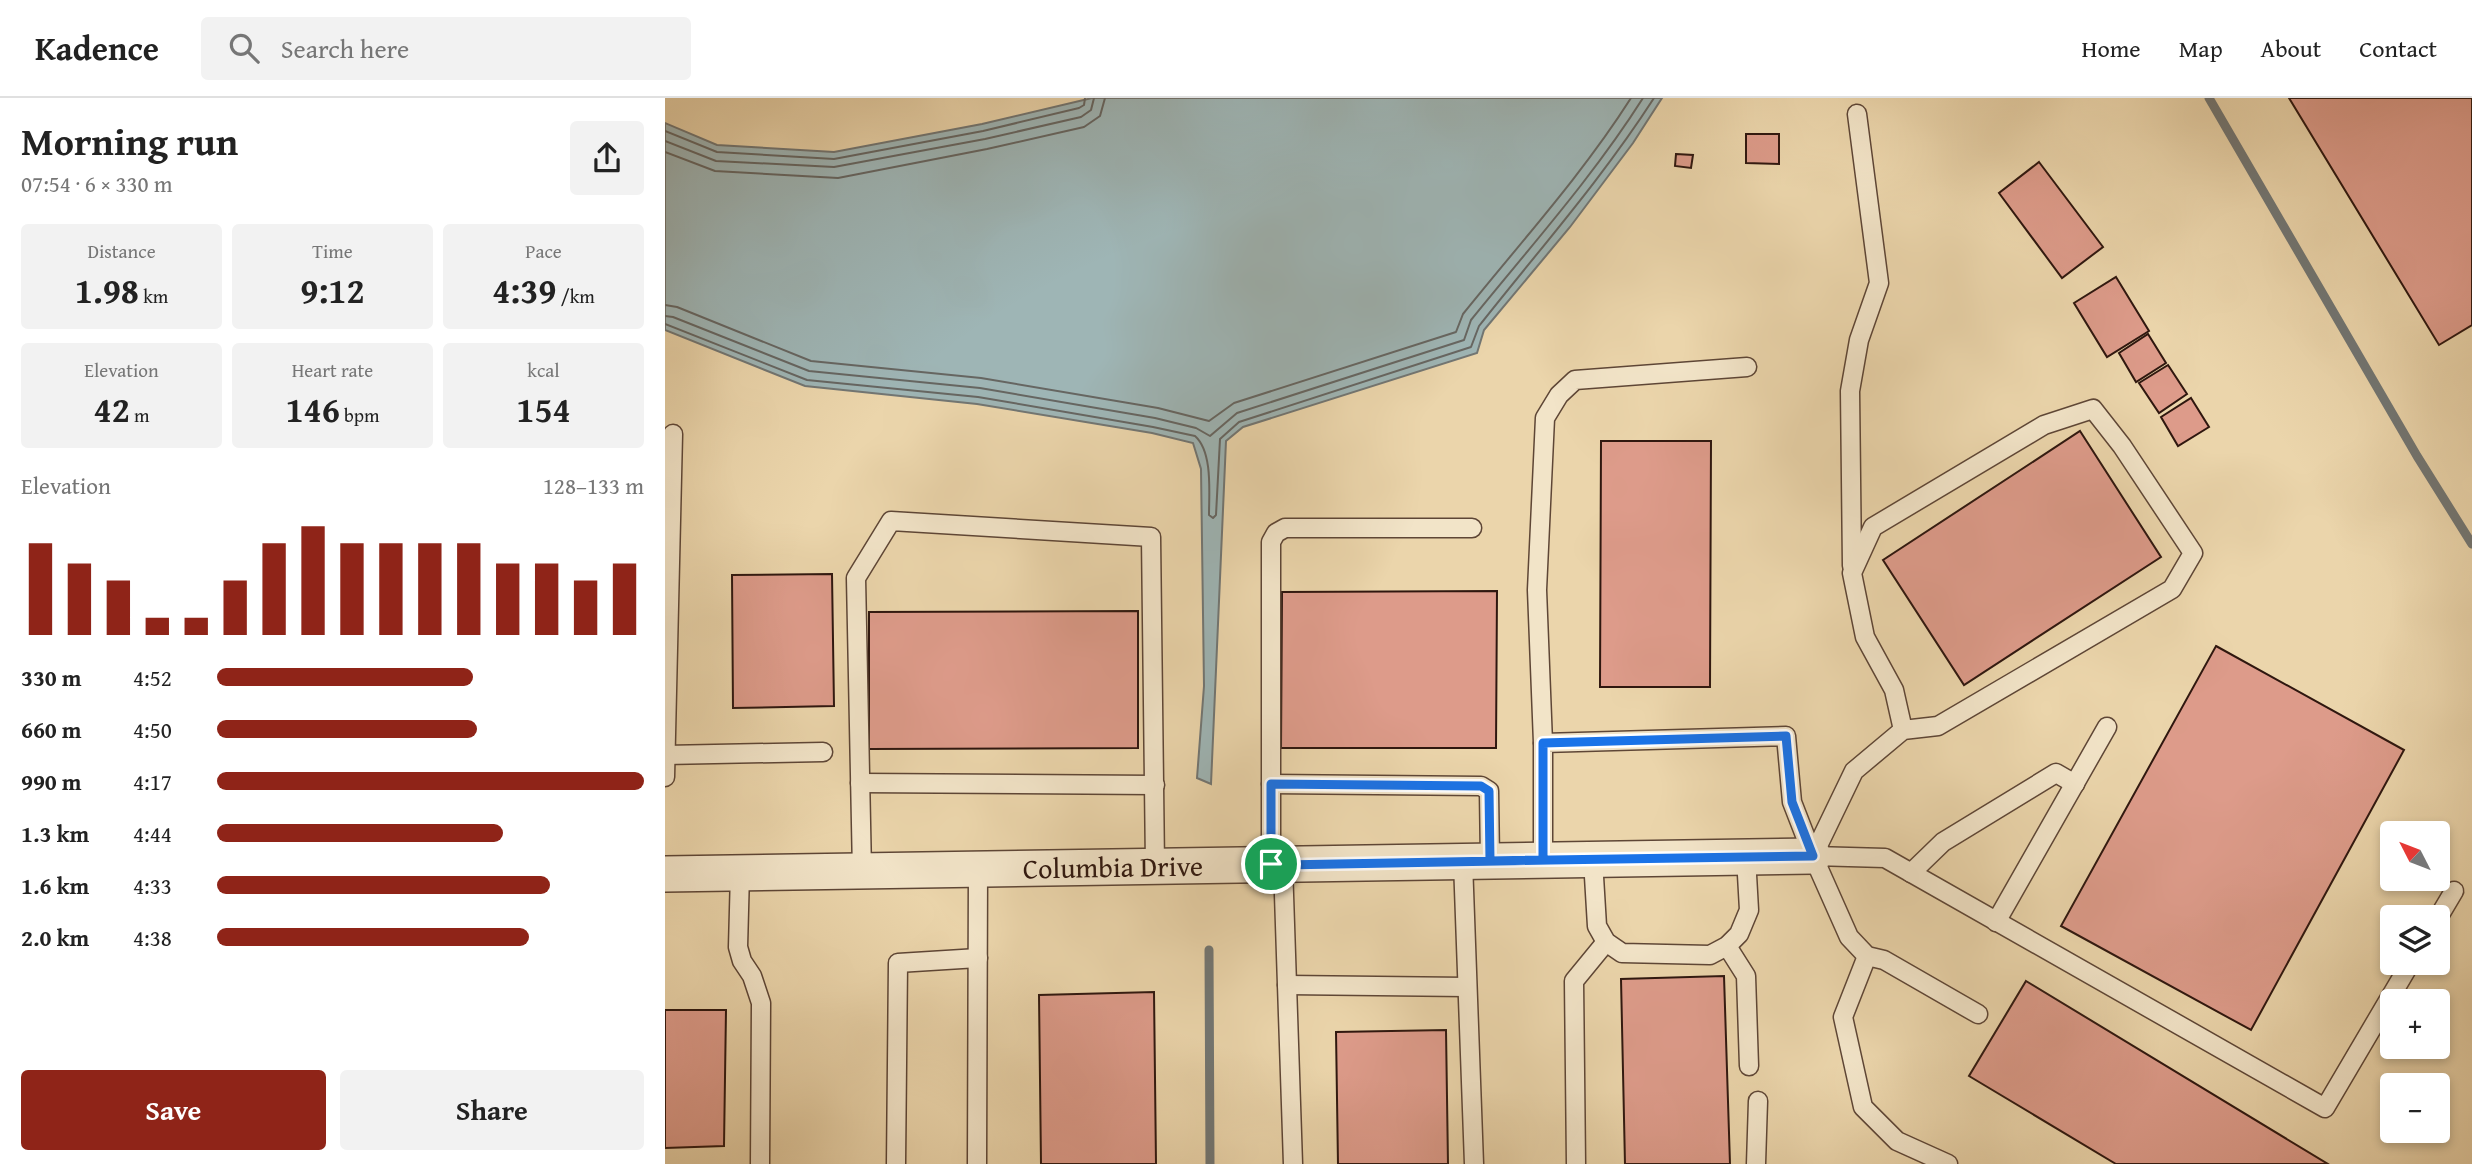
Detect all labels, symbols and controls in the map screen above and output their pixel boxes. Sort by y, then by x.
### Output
search box [201,17,691,80]
text: Kadence [35,24,159,72]
icon: search [225,29,263,67]
text: Search here [281,29,409,68]
text: Home [2082,31,2141,66]
text: Map [2179,31,2223,66]
text: About [2261,31,2321,66]
text: Contact [2359,31,2437,66]
text: Morning run [21,113,238,169]
button: share [570,121,644,195]
text: 07:54 · 6 × 330 m [21,167,173,200]
text: Distance [87,237,156,265]
text: Time [312,237,353,265]
text: Pace [525,237,562,265]
text: 1.98 [75,265,139,316]
text: 9:12 [300,265,365,316]
text: 4:39 [492,265,556,316]
text: km [139,282,168,310]
text: /km [556,282,595,310]
text: Elevation [84,356,159,384]
text: Heart rate [292,356,373,384]
text: kcal [527,356,560,384]
text: 42 [94,384,130,435]
text: 146 [285,384,340,435]
text: 154 [516,384,571,435]
text: m [130,401,149,429]
text: bpm [340,401,380,429]
text: Elevation [21,469,111,502]
text: 128–133 m [543,469,644,502]
text: 330 m [21,661,82,694]
text: 4:52 [133,661,172,694]
text: 660 m [21,713,82,746]
text: 4:50 [133,713,172,746]
text: 990 m [21,765,82,798]
text: 4:17 [133,765,172,798]
text: 1.3 km [21,817,89,850]
text: 4:44 [133,817,172,850]
north arrow [2380,821,2450,891]
map controls [2380,821,2450,1143]
pin [1241,834,1301,894]
street label: Columbia Drive [1023,845,1203,888]
icon: arrive [1252,845,1290,883]
text: 1.6 km [21,869,89,902]
text: 4:33 [133,869,172,902]
button: layers [2380,905,2450,975]
text: 2.0 km [21,921,89,954]
text: 4:38 [133,921,172,954]
button: + [2380,989,2450,1059]
button: Save [21,1070,326,1150]
button: Share [340,1070,644,1150]
button: − [2380,1073,2450,1143]

